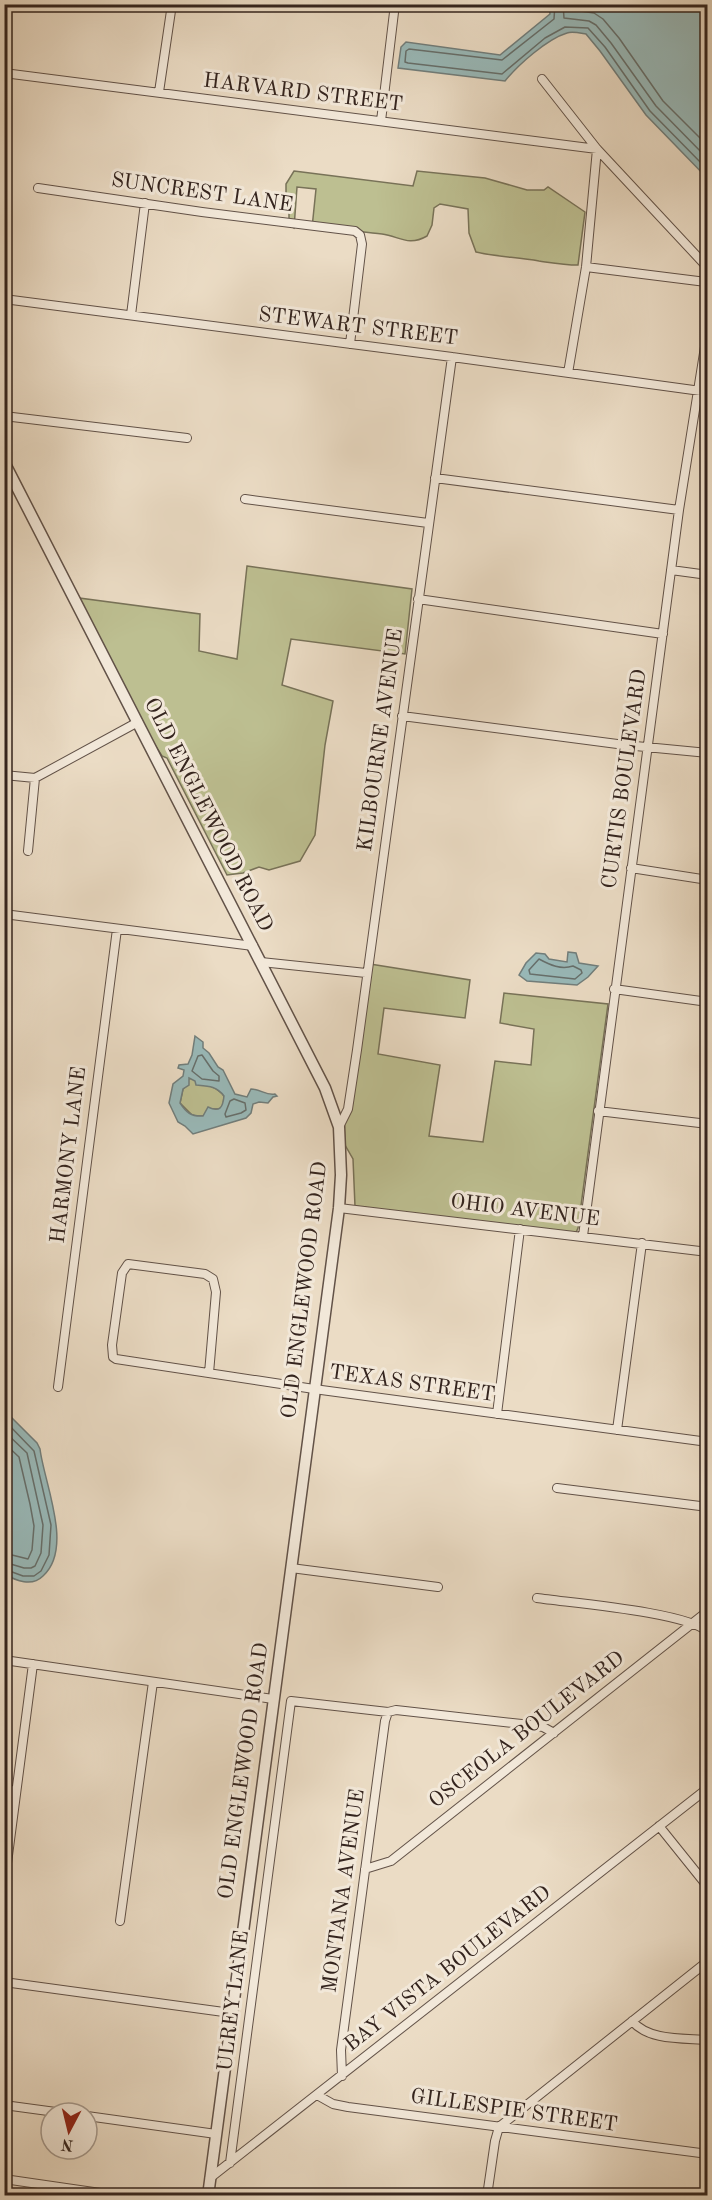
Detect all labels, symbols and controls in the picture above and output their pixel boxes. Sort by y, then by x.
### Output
street label: HARVARD STREET [202,70,404,116]
street label: SUNCREST LANE [110,170,294,216]
street label: STEWART STREET [257,304,459,350]
street label: KILBOURNE AVENUE [355,627,407,853]
street label: CURTIS BOULEVARD [599,668,651,890]
street label: OLD ENGLEWOOD ROAD [140,695,276,935]
street label: HARMONY LANE [48,1065,90,1245]
street label: OLD ENGLEWOOD ROAD [279,1160,331,1420]
street label: OHIO AVENUE [449,1191,601,1231]
street label: TEXAS STREET [328,1362,496,1406]
street label: OLD ENGLEWOOD ROAD [216,1641,272,1901]
street label: OSCEOLA BOULEVARD [426,1647,628,1813]
street label: MONTANA AVENUE [319,1788,369,1994]
street label: BAY VISTA BOULEVARD [341,1882,555,2056]
street label: ULREY LANE [215,1929,253,2073]
street label: GILLESPIE STREET [409,2086,619,2136]
north arrow [39,2101,99,2161]
text: N [60,2135,74,2153]

